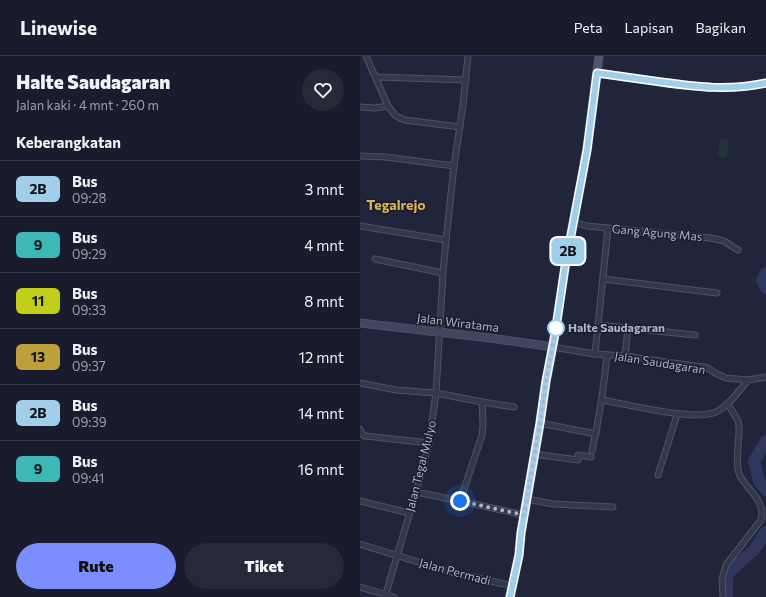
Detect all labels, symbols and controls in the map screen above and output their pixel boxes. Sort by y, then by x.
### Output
text: Linewise [20,16,97,39]
text: Peta [574,19,603,36]
text: Lapisan [625,19,674,36]
text: Bagikan [696,19,746,36]
button: heart [302,69,344,111]
text: Halte Saudagaran [16,70,170,93]
text: Jalan kaki · 4 mnt · 260 m [16,97,159,113]
text: Keberangkatan [16,133,121,151]
text: Bus [72,172,97,190]
text: 2B [29,180,47,197]
text: 3 mnt [305,180,344,198]
text: 09:28 [72,190,107,206]
district label: Tegalrejo [366,196,426,213]
street label: Gang Agung Mas [611,221,703,243]
text: Bus [72,228,97,246]
text: 9 [34,236,42,253]
text: 4 mnt [304,236,344,254]
line badge: 2B [550,238,586,264]
text: 2B [559,242,577,259]
text: 09:29 [72,246,107,262]
text: Bus [72,284,97,302]
text: 11 [32,292,44,309]
text: 8 mnt [304,292,344,310]
text: 09:33 [72,302,106,318]
street label: Jalan Wiratama [416,310,500,335]
marker: Halte Saudagaran [547,319,565,337]
place label: Halte Saudagaran [568,320,665,334]
text: Bus [72,340,97,358]
text: 13 [31,348,45,365]
text: 12 mnt [299,348,344,366]
street label: Jalan Saudagaran [613,348,707,377]
text: 09:37 [72,358,106,374]
text: Bus [72,396,97,414]
text: 2B [29,404,47,421]
text: 14 mnt [298,404,344,422]
text: 09:39 [72,414,107,430]
street label: Jalan Tegal Mulyo [402,419,439,513]
text: Bus [72,452,97,470]
text: 9 [34,460,42,477]
text: 16 mnt [298,460,344,478]
text: 09:41 [72,470,104,486]
your location [450,491,470,511]
button: Rute [16,543,176,589]
button: Tiket [184,543,344,589]
street label: Jalan Permadi [418,555,493,588]

